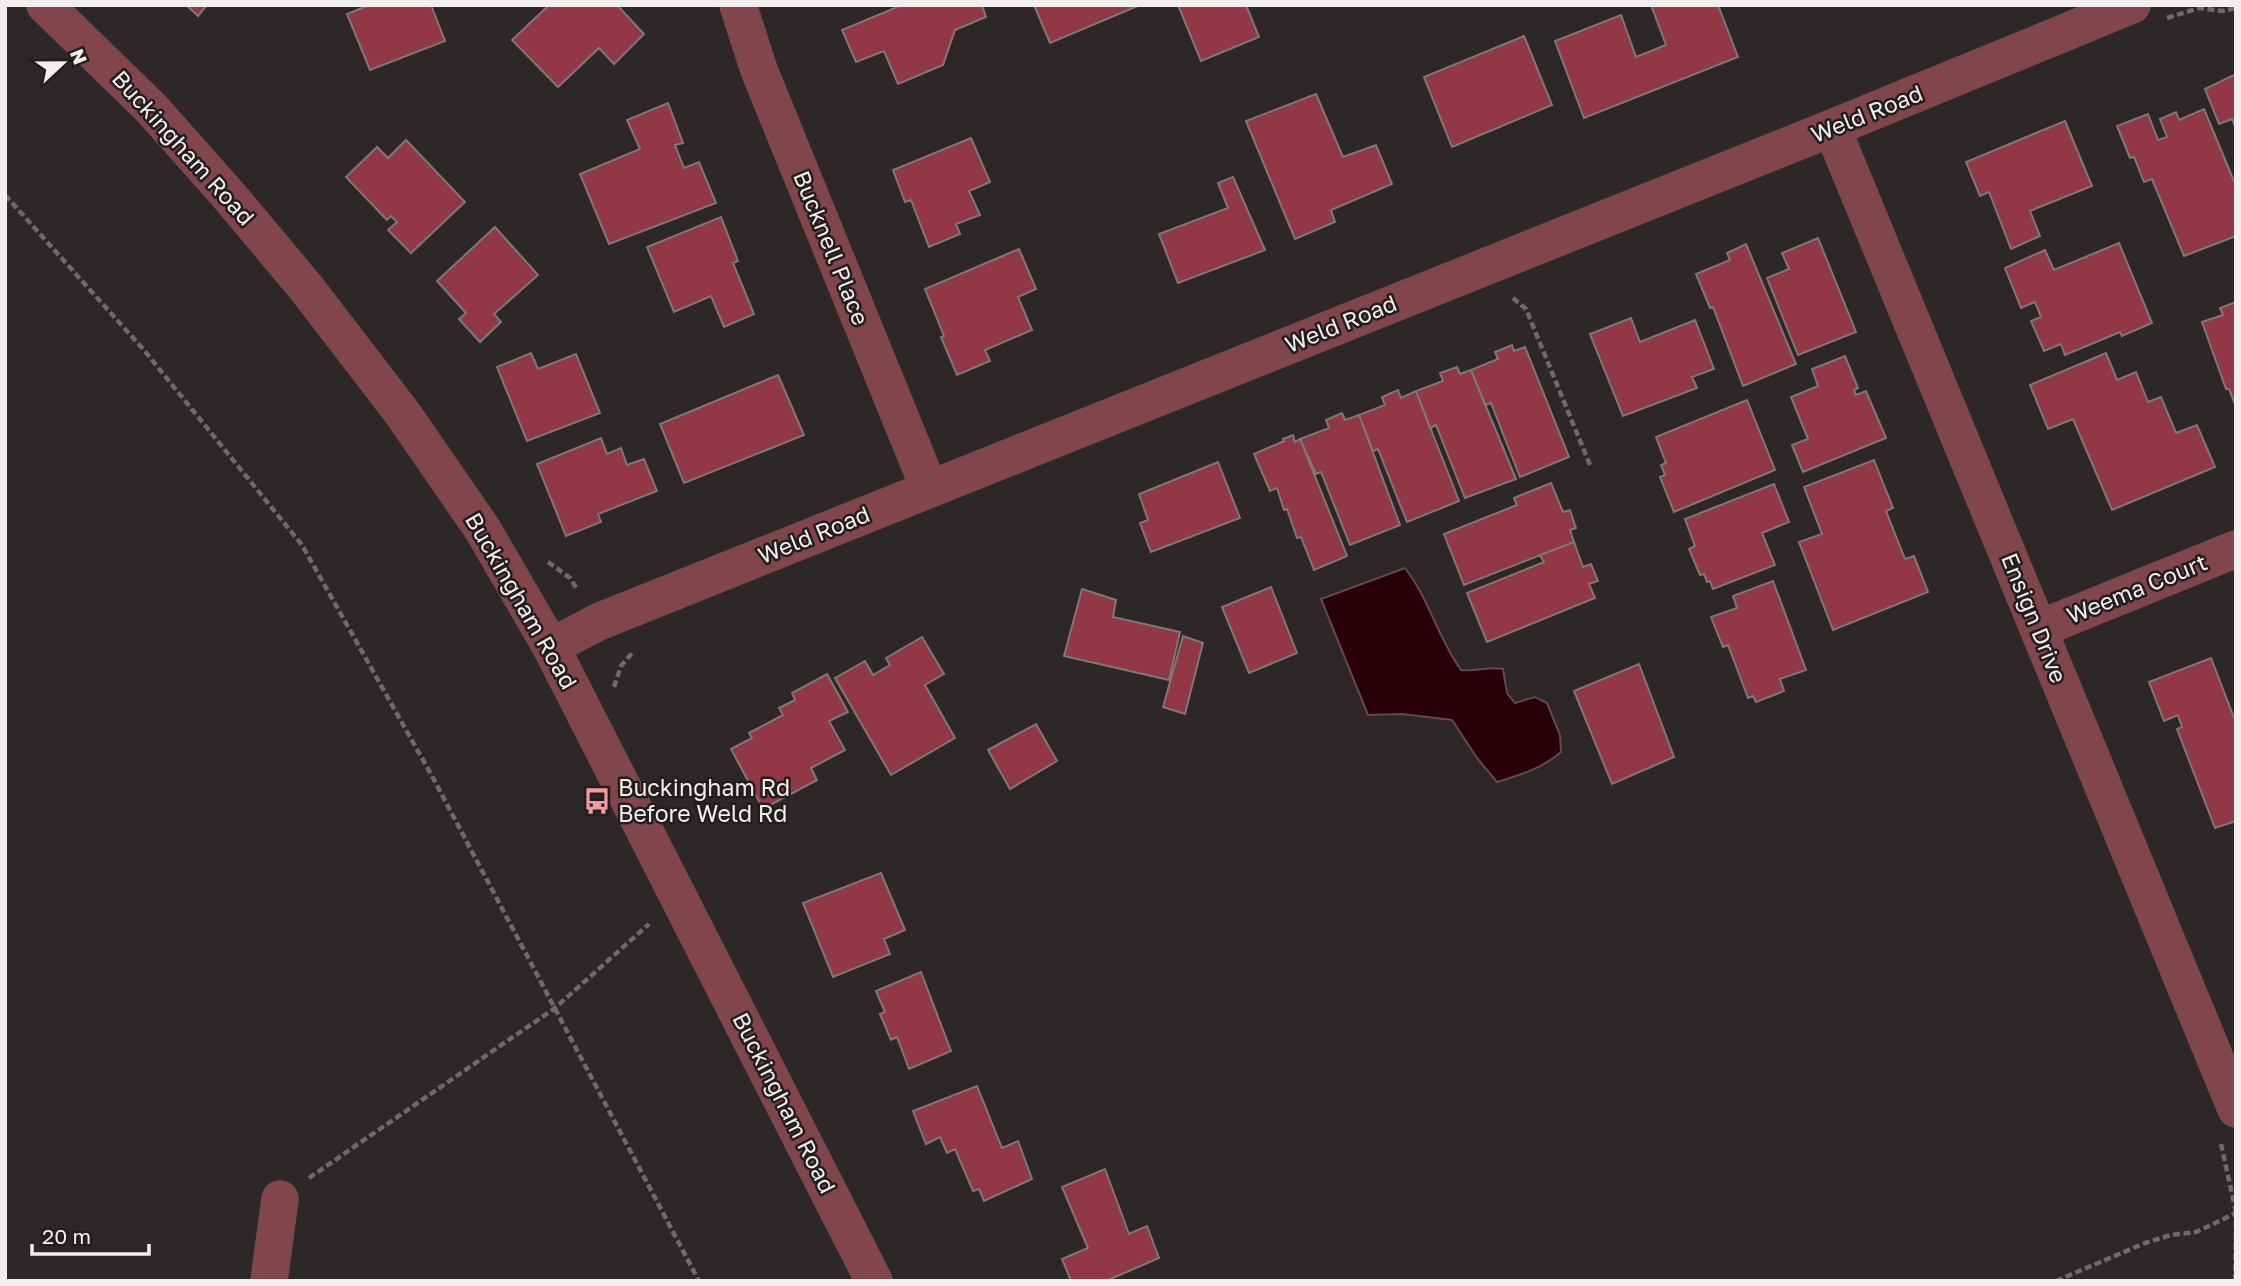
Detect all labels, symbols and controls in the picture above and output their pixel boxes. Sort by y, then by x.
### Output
north arrow [28,28,98,98]
text: N [66,45,93,67]
street label: Buckingham Road [107,64,261,231]
street label: Weld Road [1807,78,1927,148]
street label: Bucknell Place [788,166,876,329]
street label: Weld Road [1281,288,1401,358]
street label: Weld Road [754,499,874,569]
street label: Buckingham Road [460,507,584,694]
street label: Weema Court [2062,547,2211,629]
street label: Ensign Drive [1996,549,2074,687]
place label: Buckingham Rd Before Weld Rd [618,773,790,827]
bus stop icon: Buckingham Rd Before Weld Rd [582,786,612,816]
street label: Buckingham Road [727,1008,843,1198]
scale bar [32,1212,149,1256]
text: 20 m [42,1223,91,1249]

